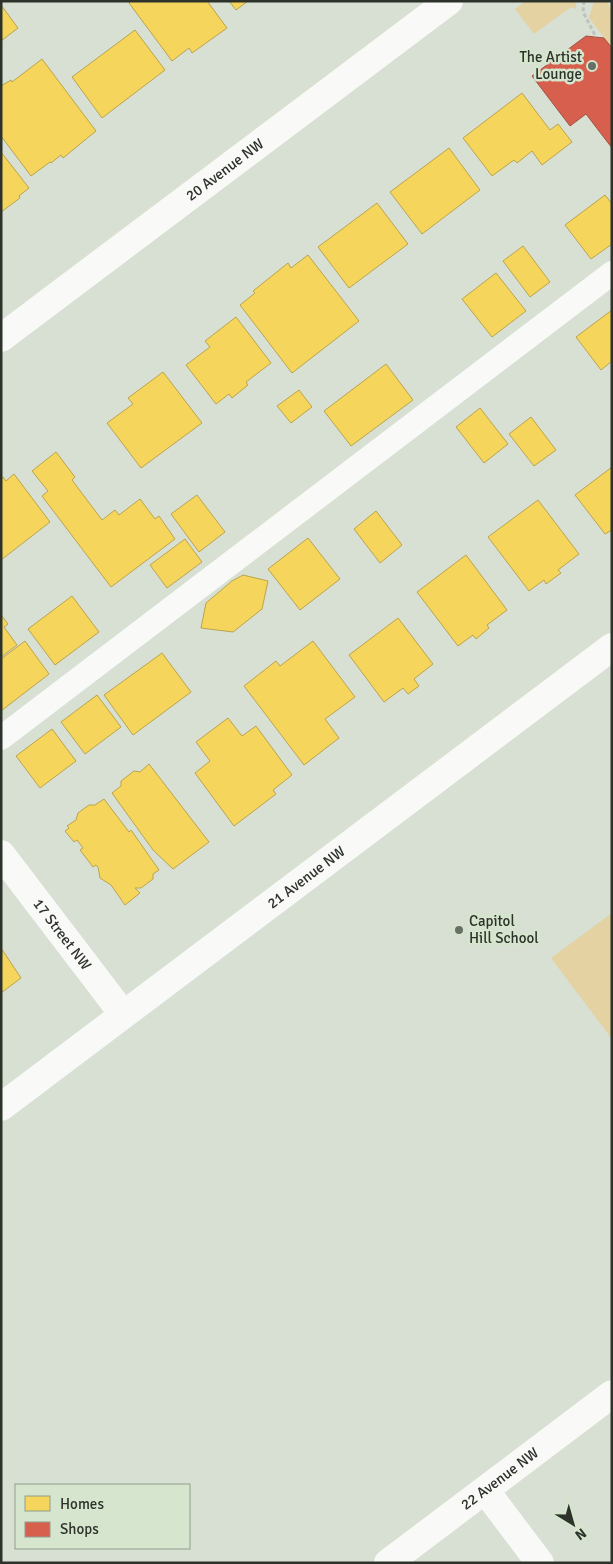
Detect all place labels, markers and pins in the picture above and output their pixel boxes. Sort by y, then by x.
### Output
place label: The Artist Lounge [519,48,582,83]
marker: The Artist Lounge [586,60,598,72]
place label: Capitol Hill School [469,912,539,947]
marker: Capitol Hill School [453,924,465,936]

